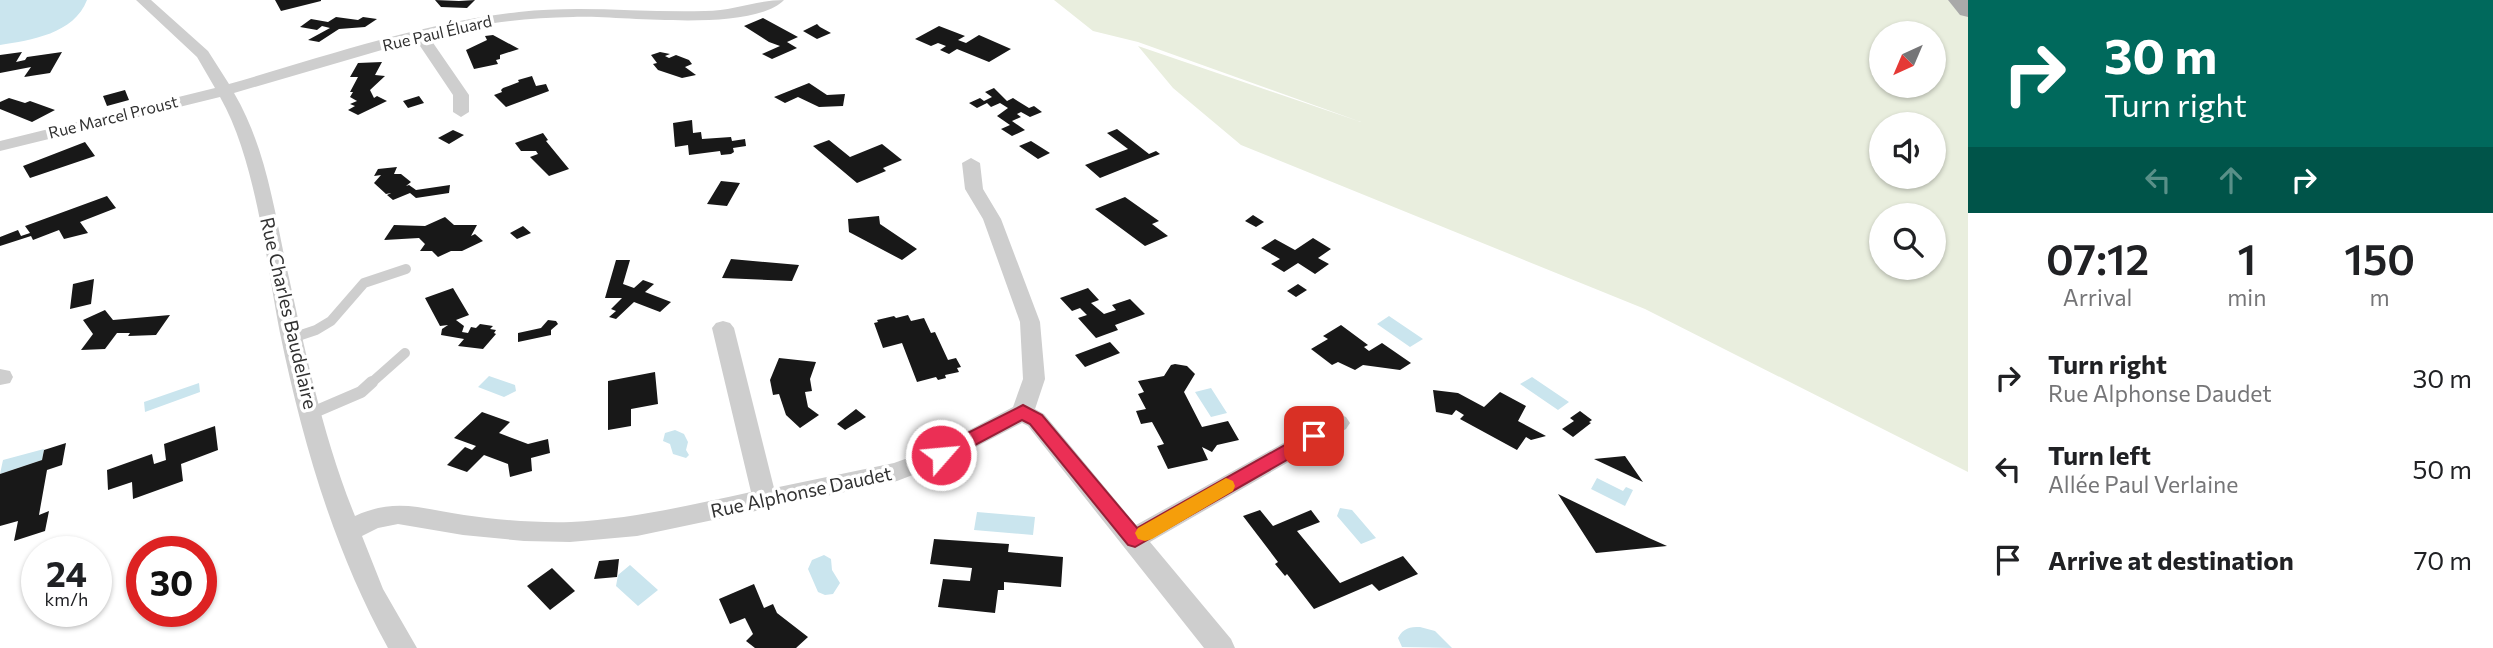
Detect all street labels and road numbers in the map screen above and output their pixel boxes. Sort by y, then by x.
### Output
street label: Rue Paul Éluard [380,11,493,54]
street label: Rue Marcel Proust [46,91,180,142]
street label: Rue Charles Baudelaire [256,215,323,411]
street label: Rue Alphonse Daudet [708,461,894,522]

